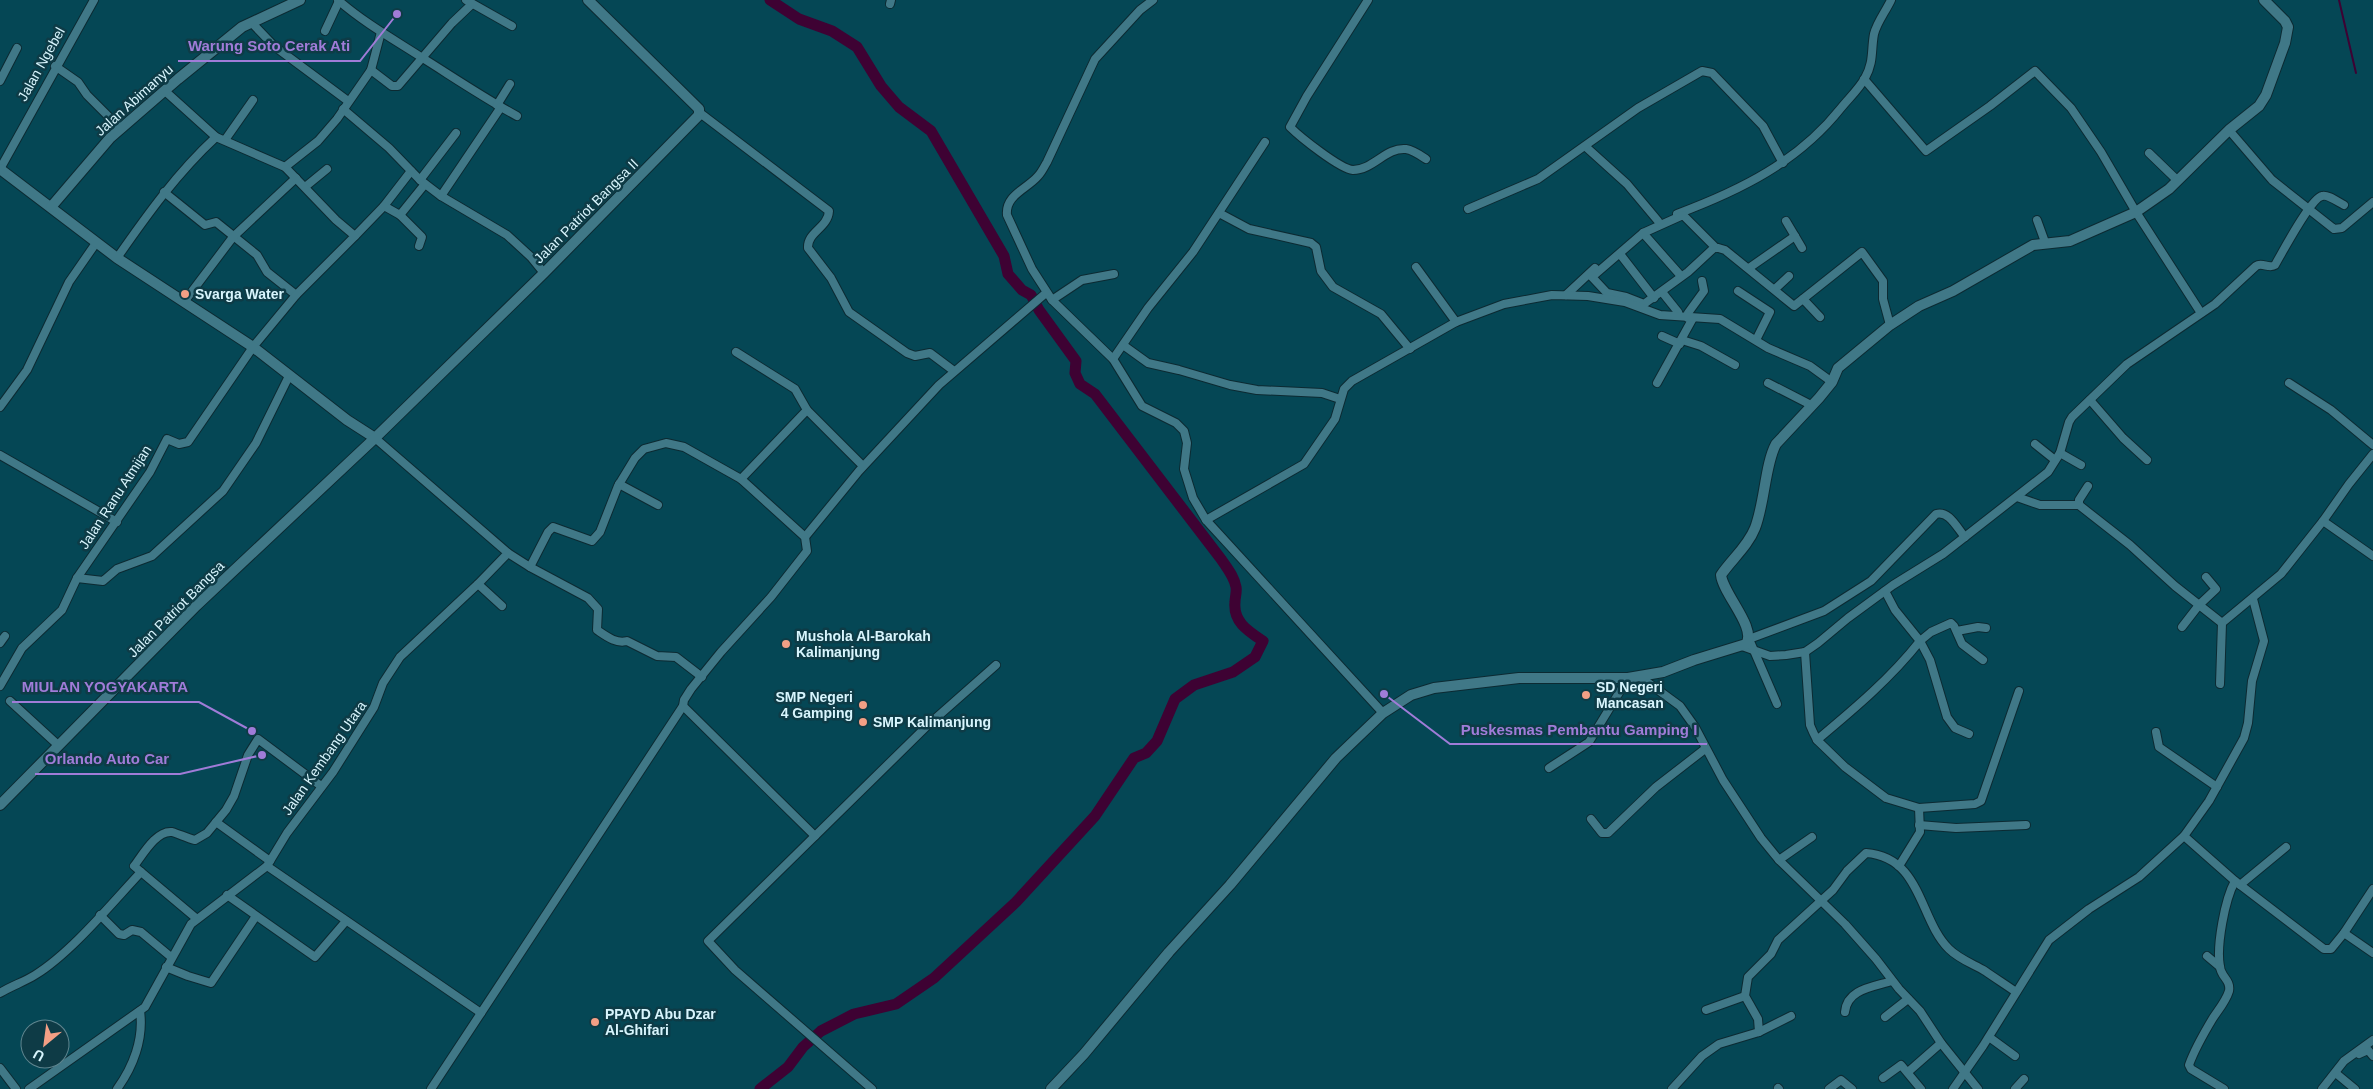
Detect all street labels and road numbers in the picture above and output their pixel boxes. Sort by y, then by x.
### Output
street label: Jalan Ngebel [14,24,68,104]
street label: Jalan Abimanyu [92,61,176,139]
street label: Jalan Patriot Bangsa II [531,156,641,266]
street label: Jalan Ranu Atmijan [75,442,155,552]
street label: Jalan Patriot Bangsa [125,558,227,660]
street label: Jalan Kembang Utara [279,698,370,818]

